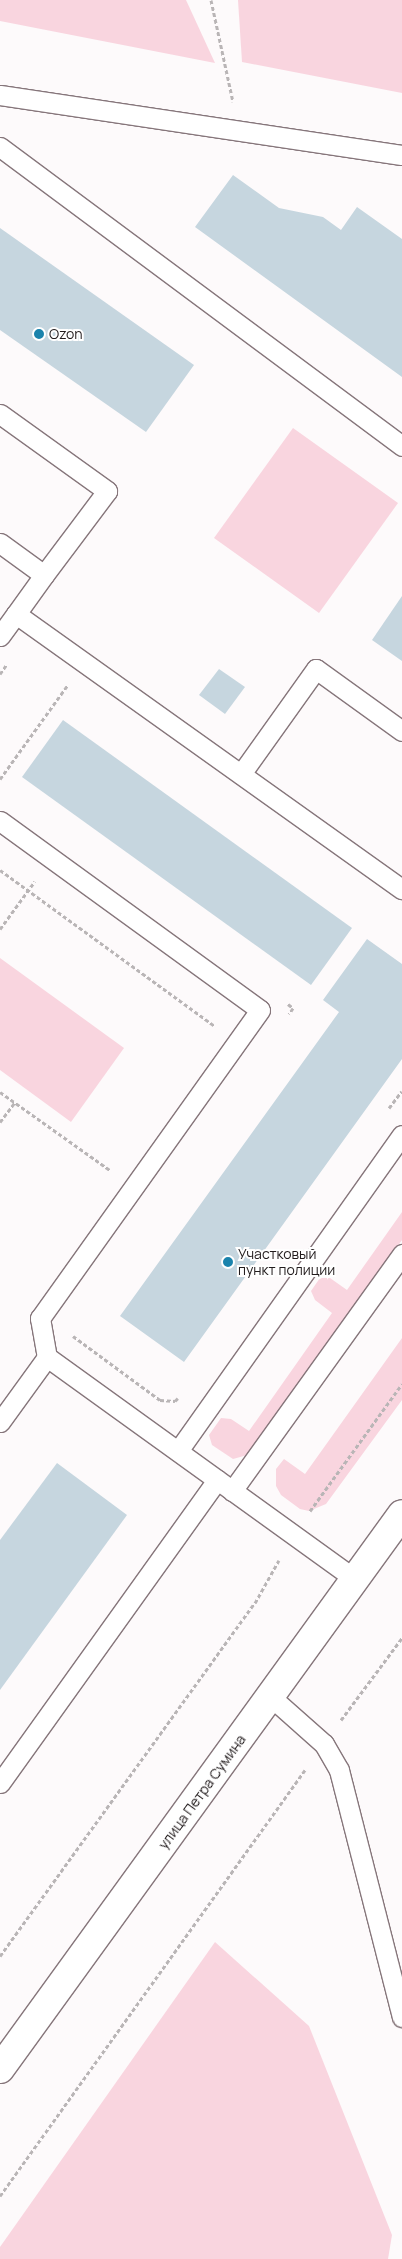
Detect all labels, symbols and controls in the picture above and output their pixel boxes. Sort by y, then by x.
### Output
place label: Ozon [49,326,83,342]
marker: Ozon [33,328,45,340]
place label: Участковый пункт полиции [238,1246,335,1278]
marker: Участковый пункт полиции [222,1256,234,1268]
street label: улица Петра Сумина [155,1732,249,1852]

